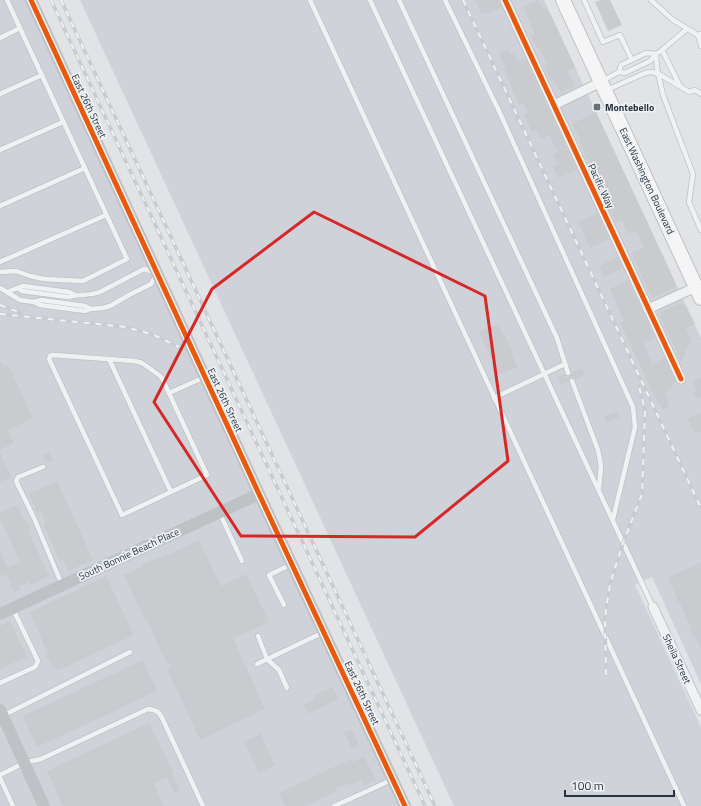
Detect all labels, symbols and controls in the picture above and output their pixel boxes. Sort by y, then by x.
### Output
street label: East 26th Street [68,72,111,141]
place label: Montebello [605,100,654,115]
marker: Montebello [592,102,602,112]
street label: East Washington Boulevard [616,125,678,237]
street label: Pacific Way [584,161,618,211]
street label: East 26th Street [204,366,247,435]
street label: South Bonnie Beach Place [76,524,182,584]
street label: Sheila Street [659,632,695,687]
street label: East 26th Street [341,659,384,728]
scale bar [565,772,674,798]
text: 100 m [571,776,604,795]

